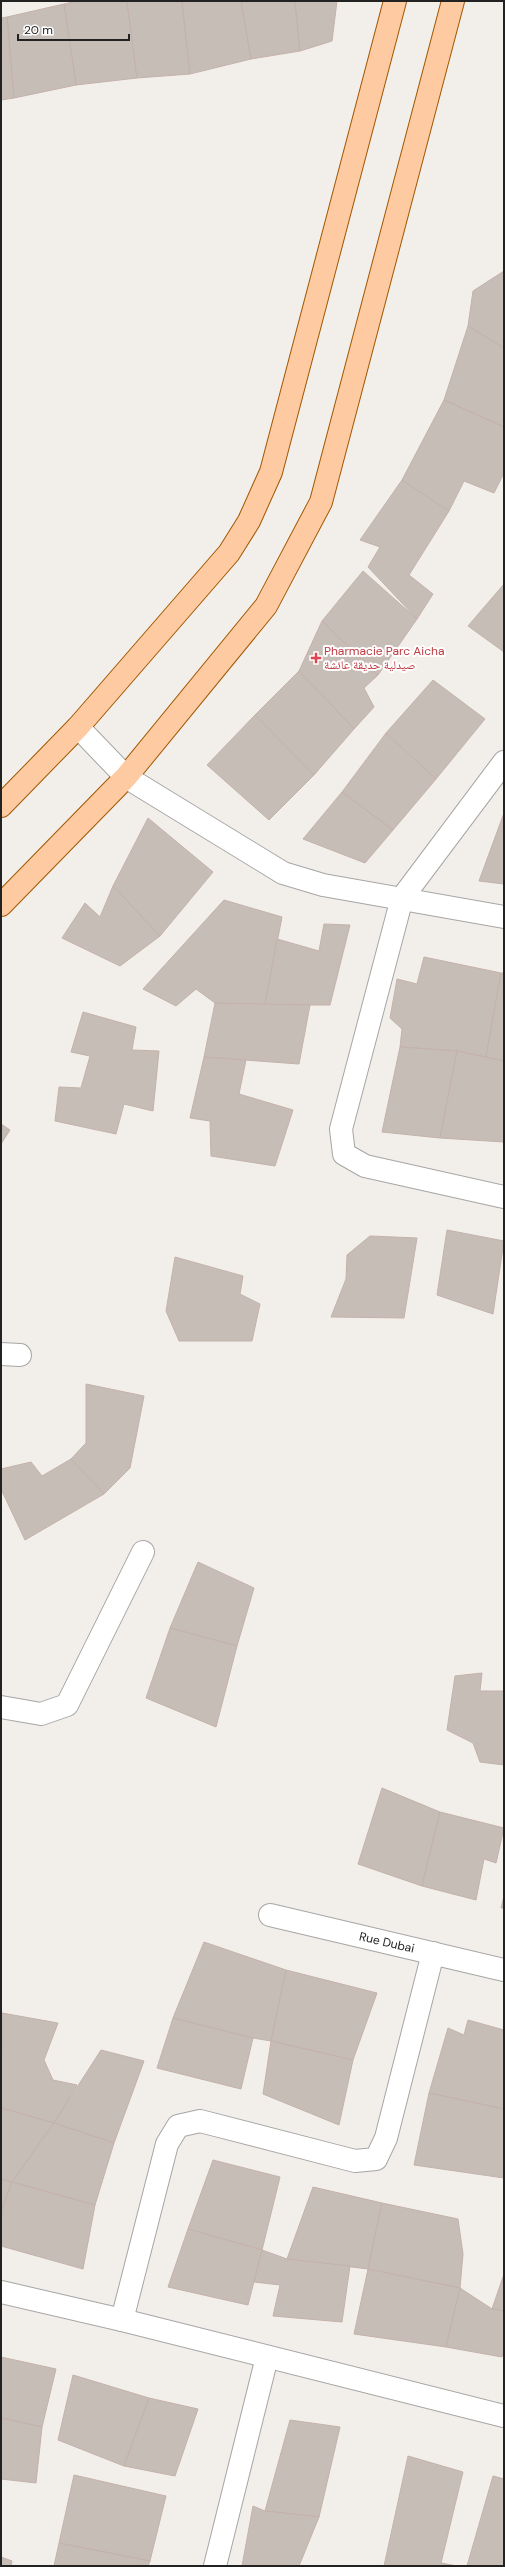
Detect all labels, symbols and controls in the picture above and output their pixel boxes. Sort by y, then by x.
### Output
scale bar [18,16,129,42]
text: 20 m [24,22,53,38]
place label: Pharmacie Parc Aicha صيدلية حديقة عائشة [324,643,444,673]
marker: Pharmacie Parc Aicha صيدلية حديقة عائشة [311,653,321,663]
street label: Rue Dubai [358,1928,416,1957]

